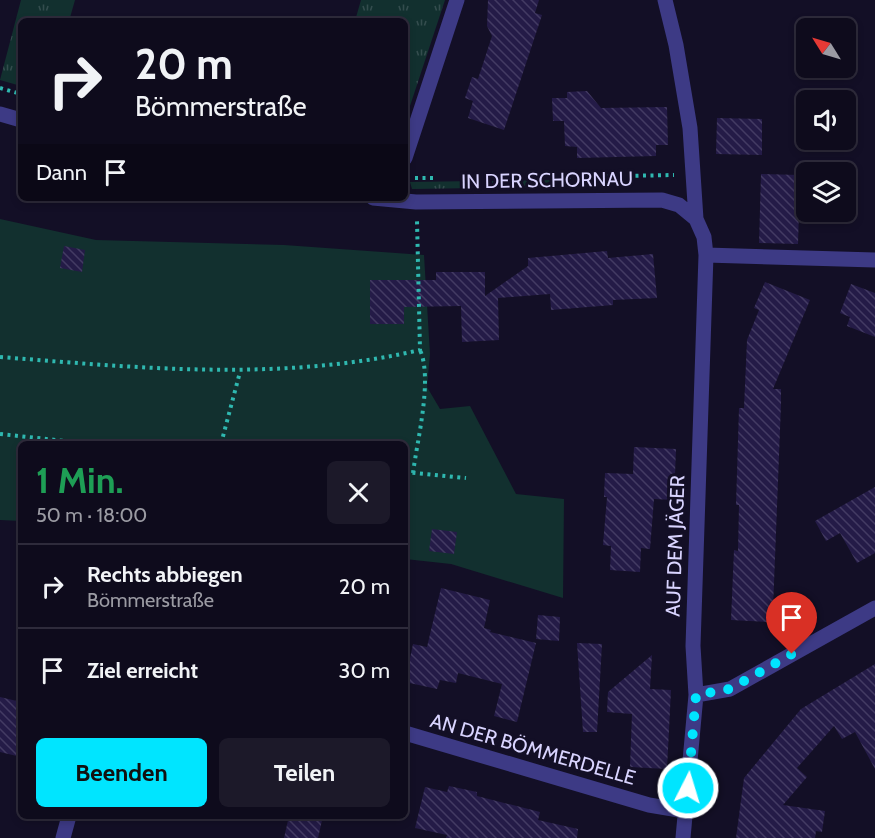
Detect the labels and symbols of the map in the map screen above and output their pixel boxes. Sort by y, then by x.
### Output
north arrow [796,18,856,78]
street label: IN DER SCHORNAU [461,167,633,193]
street label: AUF DEM JÄGER [661,475,689,617]
pin [766,592,817,654]
street label: AN DER BÖMMERDELLE [428,708,638,790]
position arrow [656,756,720,820]

